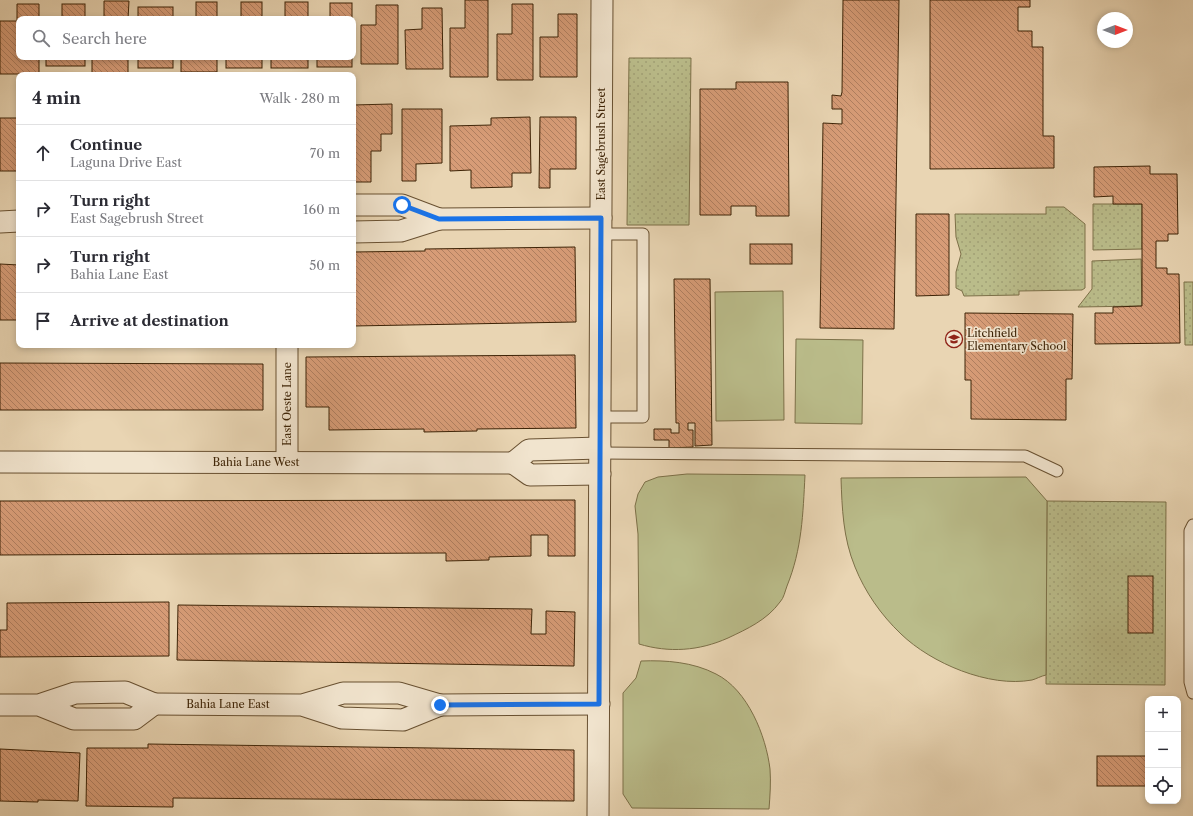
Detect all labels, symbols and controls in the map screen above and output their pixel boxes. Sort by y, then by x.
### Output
north arrow [1097,12,1133,48]
search box [16,16,356,60]
icon: search [30,27,52,49]
text: Search here [62,29,147,48]
street label: East Sagebrush Street [594,87,608,201]
text: 4 min [32,88,81,108]
text: Walk · 280 m [259,90,340,106]
text: Continue [70,135,142,154]
icon: ahead [32,142,54,164]
text: 70 m [310,145,340,161]
text: Laguna Drive East [70,154,182,170]
text: Turn right [70,191,150,210]
route start [393,196,411,214]
icon: right [32,198,54,220]
text: 160 m [303,201,340,217]
text: East Sagebrush Street [70,210,204,226]
text: Turn right [70,247,150,266]
icon: right [32,254,54,276]
text: 50 m [309,257,340,273]
text: Bahia Lane East [70,266,168,282]
icon: arrive [32,310,54,332]
text: Arrive at destination [70,311,229,330]
place label: Litchfield Elementary School [967,326,1067,353]
school or university icon: Litchfield Elementary School [944,329,964,349]
street label: East Oeste Lane [280,362,294,446]
street label: Bahia Lane West [213,455,299,469]
route end [431,696,449,714]
map controls [1145,696,1181,804]
button: + [1145,696,1181,732]
street label: Bahia Lane East [186,697,270,711]
button: − [1145,732,1181,768]
button: locate [1145,768,1181,804]

